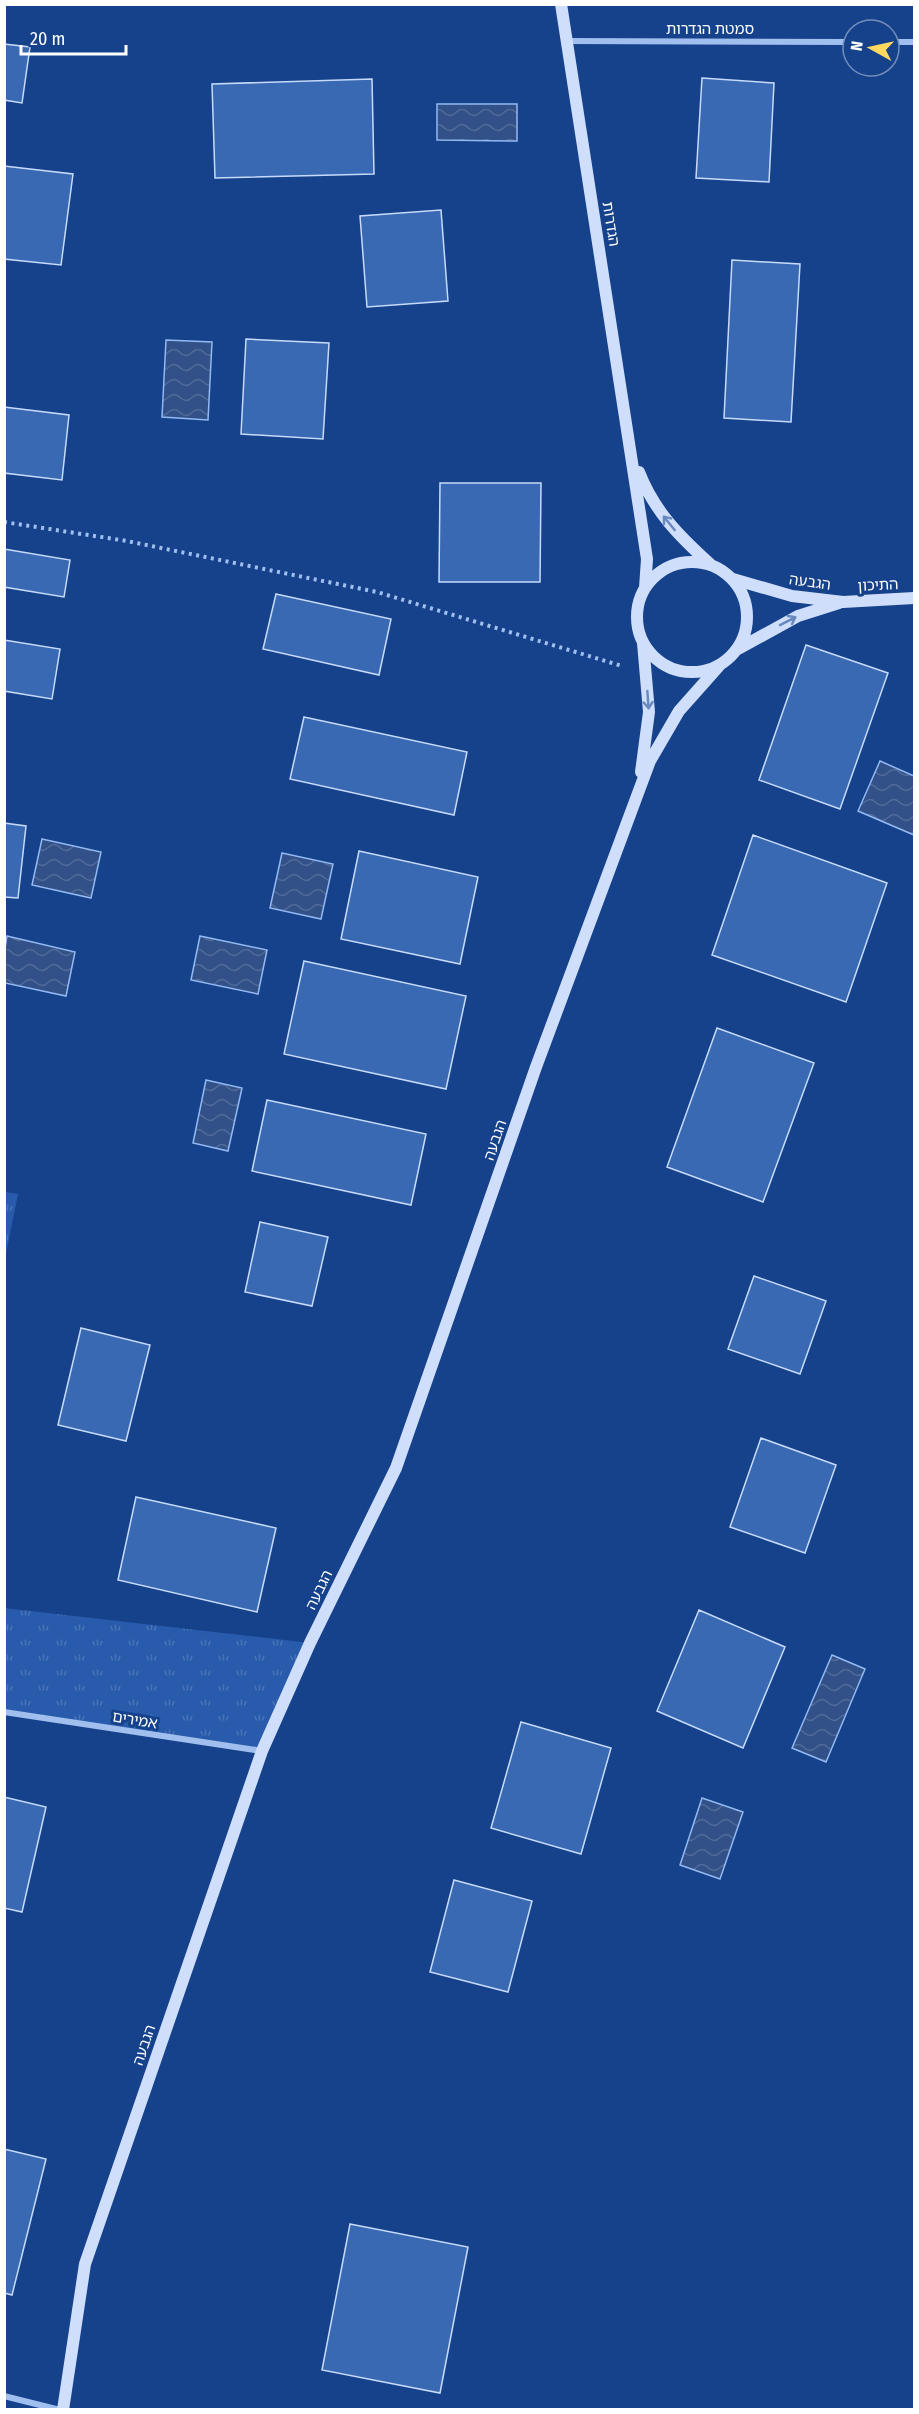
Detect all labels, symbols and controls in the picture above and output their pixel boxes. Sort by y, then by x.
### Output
scale bar [21,18,126,56]
north arrow [841,18,901,78]
street label: סמטת הגדרות [666,20,754,38]
text: 20 m [30,28,65,50]
text: N [847,40,867,52]
street label: הגדרות [599,200,623,248]
one-way arrow [662,515,675,531]
street label: הגבעה [788,570,832,594]
street label: התיכון [857,575,899,595]
one-way arrow [779,615,797,626]
one-way arrow [643,689,654,709]
street label: הגבעה [480,1117,510,1163]
street label: הגבעה [302,1567,336,1613]
street label: אמירים [111,1708,159,1732]
street label: הגבעה [129,2022,159,2068]

